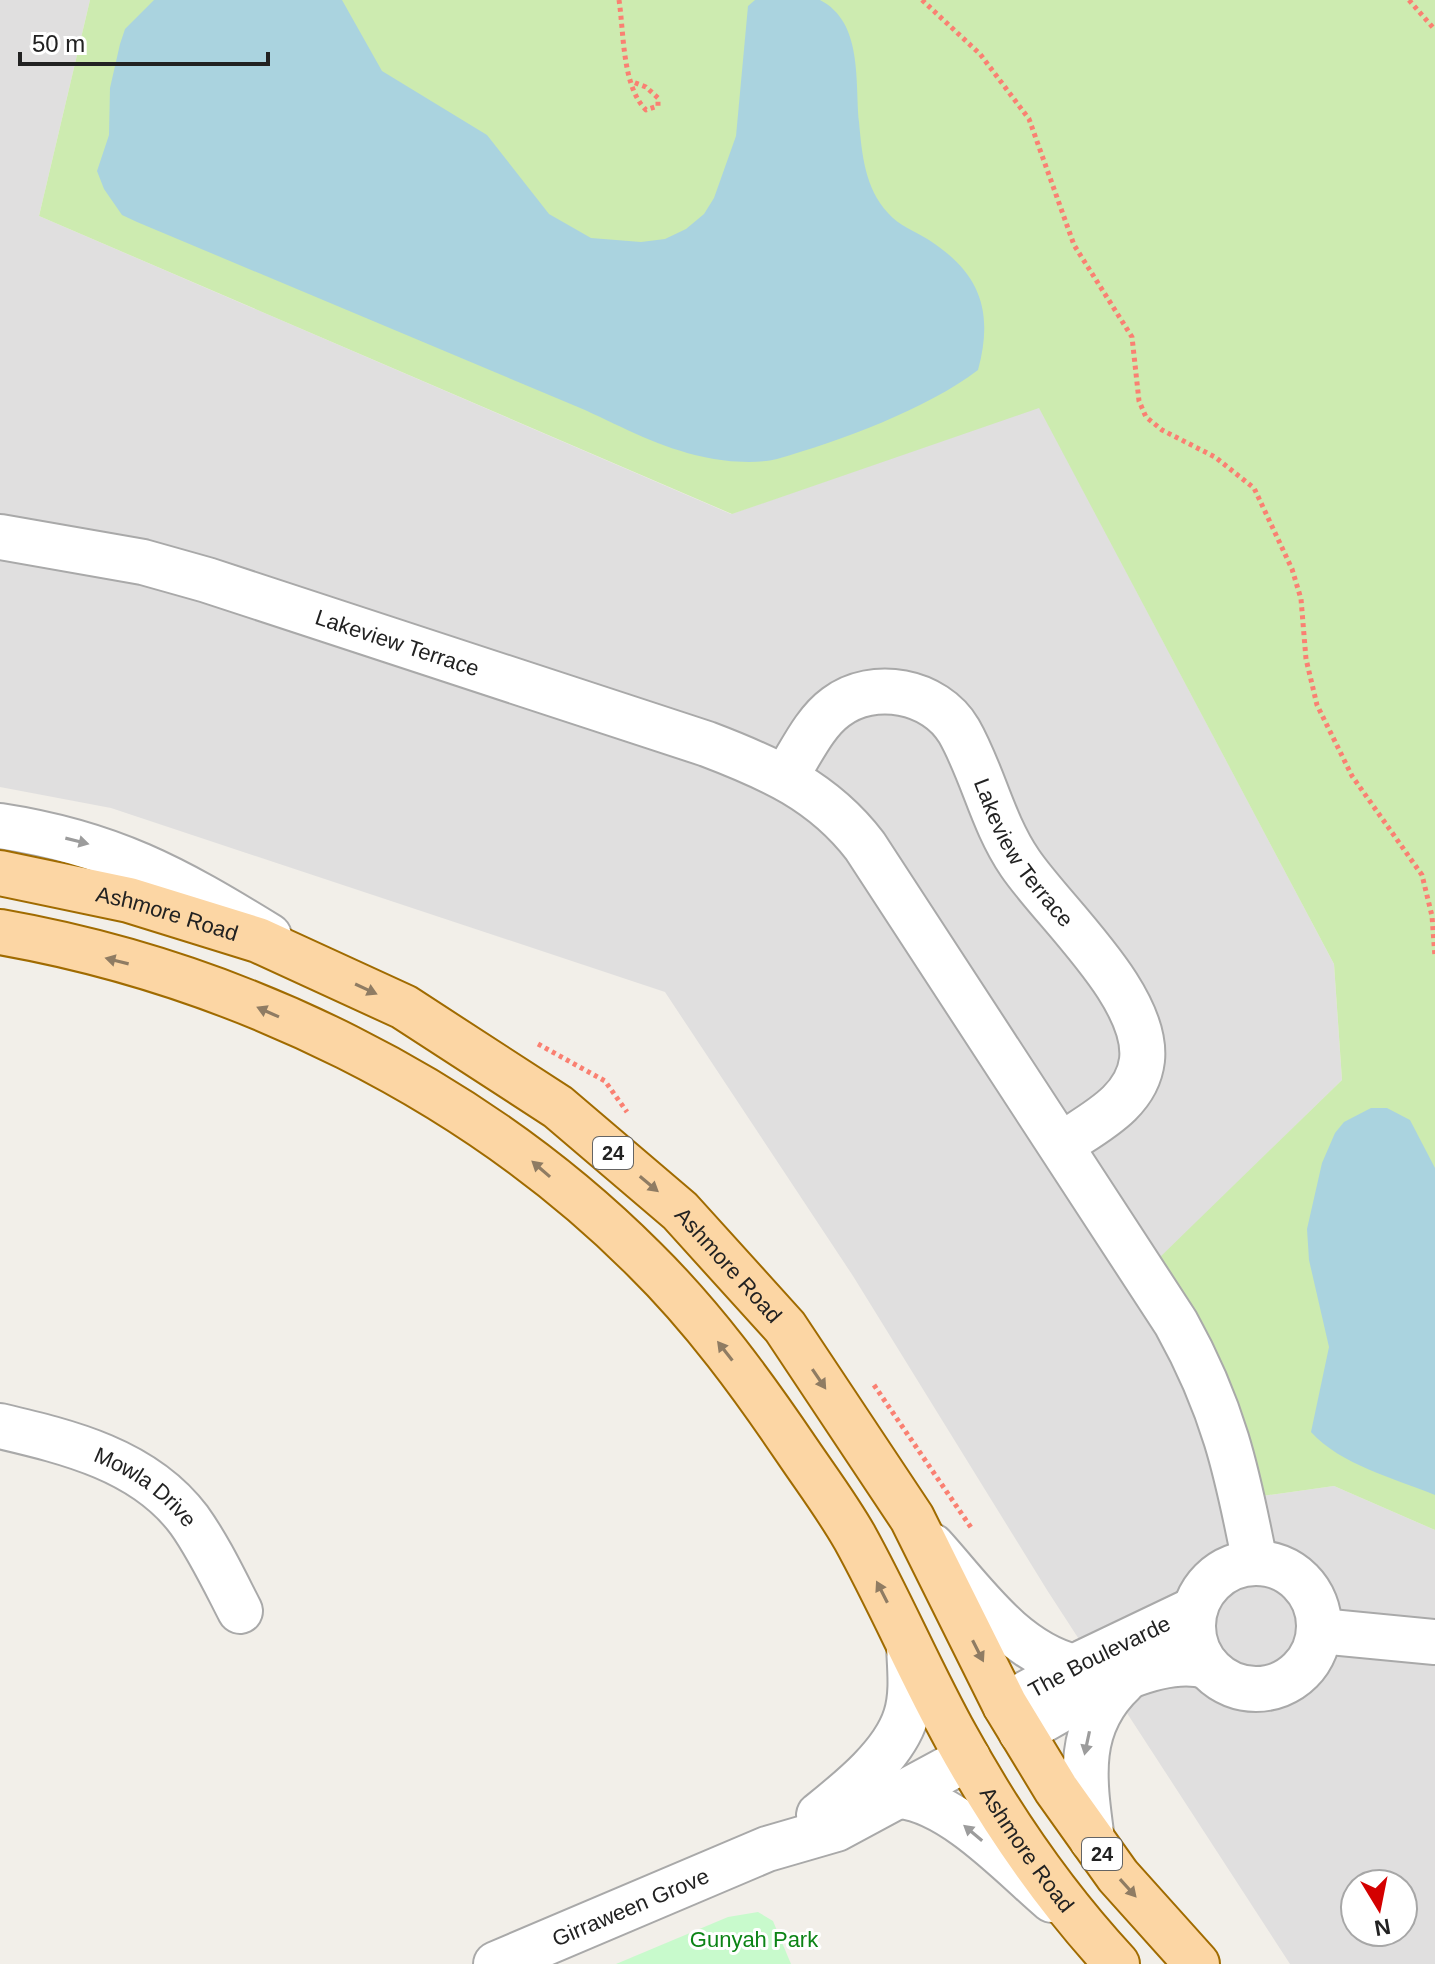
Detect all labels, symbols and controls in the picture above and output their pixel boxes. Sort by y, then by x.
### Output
scale bar [20,16,268,66]
text: 50 m [32,30,85,57]
street label: Lakeview Terrace [312,604,482,681]
street label: Lakeview Terrace [969,775,1078,932]
one-way arrow [64,835,89,847]
street label: Ashmore Road [94,881,241,946]
one-way arrow [104,954,129,966]
one-way arrow [355,982,378,996]
one-way arrow [256,1006,279,1019]
road number: 24 [593,1137,633,1169]
one-way arrow [531,1161,551,1178]
one-way arrow [638,1175,658,1192]
street label: Ashmore Road [670,1202,787,1328]
one-way arrow [717,1341,734,1361]
one-way arrow [811,1368,826,1390]
street label: Mowla Drive [90,1442,201,1532]
one-way arrow [875,1580,889,1603]
street label: The Boulevarde [1024,1611,1174,1703]
one-way arrow [971,1640,984,1663]
one-way arrow [1080,1731,1093,1756]
street label: Ashmore Road [975,1782,1079,1917]
one-way arrow [963,1825,983,1842]
road number: 24 [1082,1838,1122,1870]
street label: Girraween Grove [549,1863,713,1952]
north arrow [1339,1868,1419,1948]
one-way arrow [1119,1878,1137,1897]
text: N [1372,1914,1392,1941]
park label: Gunyah Park [690,1927,819,1952]

